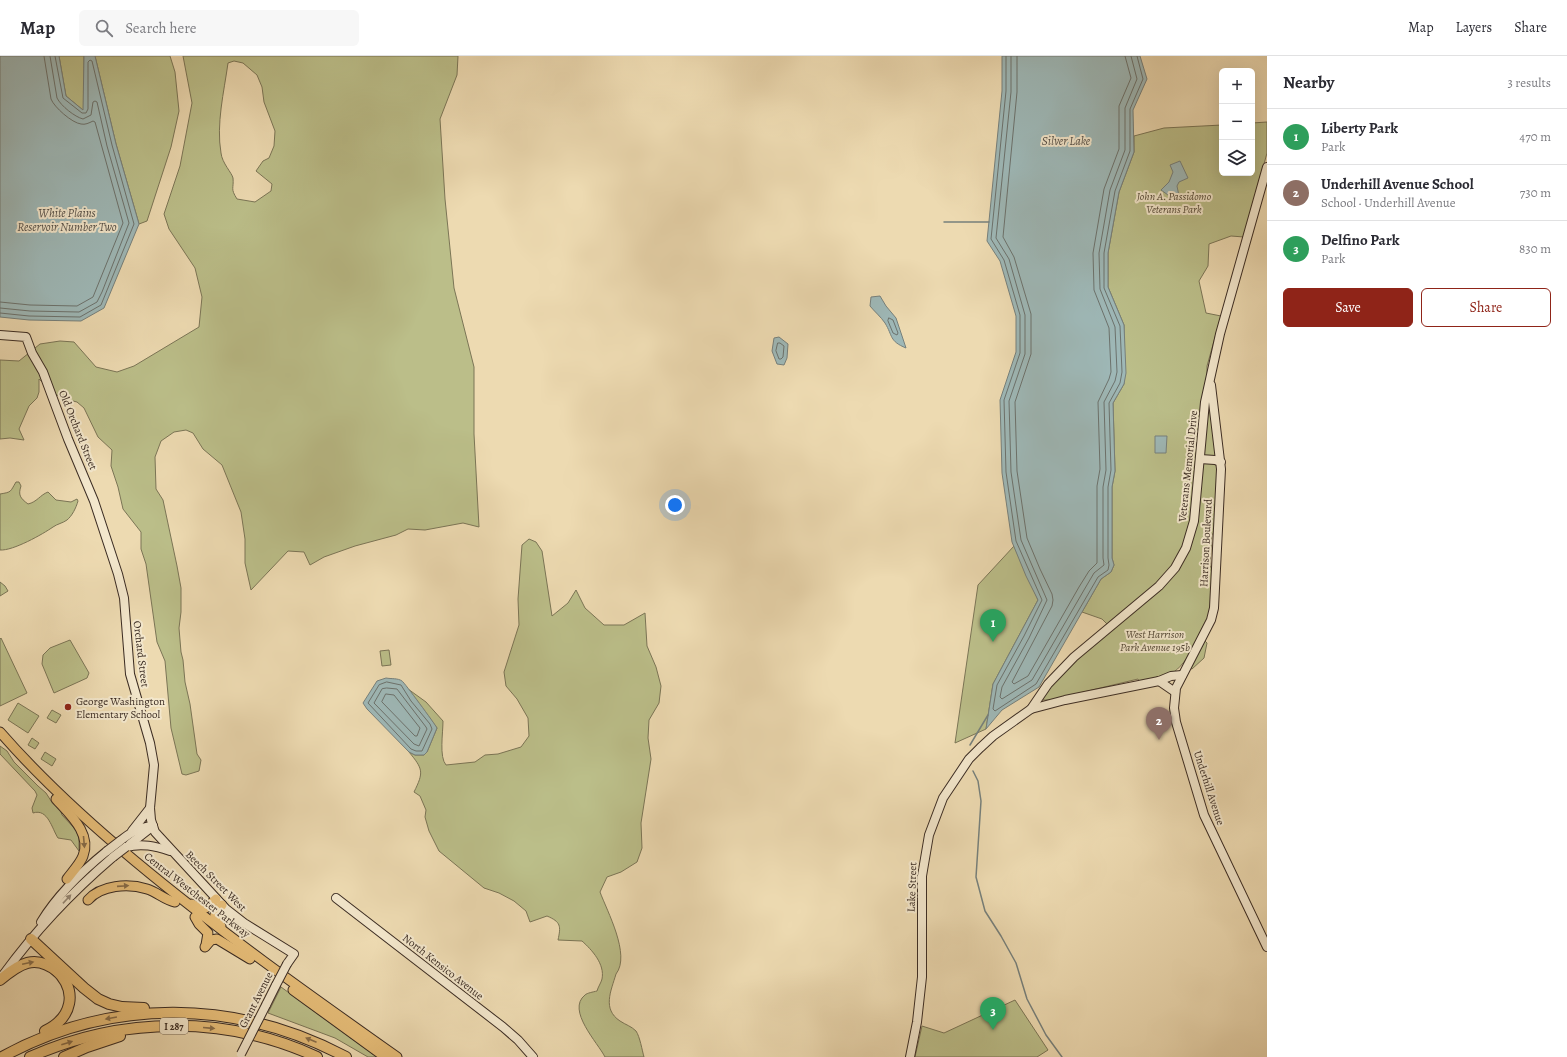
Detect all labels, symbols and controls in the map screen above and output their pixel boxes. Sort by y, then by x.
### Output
search box [79,10,359,46]
text: Map [20,15,55,41]
icon: search [93,17,115,39]
text: Search here [125,18,197,38]
text: Map [1408,18,1434,37]
text: Layers [1456,18,1492,37]
text: Share [1514,18,1547,37]
map controls [1219,68,1255,176]
button: + [1219,68,1255,104]
text: Nearby [1283,71,1334,94]
text: 3 results [1507,74,1551,91]
button: − [1219,104,1255,140]
text: Liberty Park [1321,118,1398,138]
text: 1 [1294,128,1298,145]
text: 470 m [1519,128,1551,145]
water label: Silver Lake [1042,133,1091,149]
text: Park [1321,138,1345,155]
button: layers [1219,140,1255,176]
text: Underhill Avenue School [1321,174,1474,194]
text: 2 [1293,184,1299,201]
text: 730 m [1520,184,1551,201]
park label: John A. Passidomo Veterans Park [1136,189,1212,217]
text: School · Underhill Avenue [1321,194,1456,211]
water label: White Plains Reservoir Number Two [17,205,117,235]
text: Delfino Park [1321,230,1400,250]
text: 3 [1293,240,1299,257]
text: 830 m [1519,240,1551,257]
text: Park [1321,250,1345,267]
button: Save [1283,288,1413,327]
button: Share [1421,288,1551,327]
street label: Old Orchard Street [55,388,101,473]
street label: Veterans Memorial Drive [1175,410,1201,523]
your location [665,495,685,515]
street label: Harrison Boulevard [1196,498,1216,587]
pin: 1 [980,609,1006,642]
street label: Orchard Street [129,620,153,688]
park label: West Harrison Park Avenue 195b [1120,627,1190,655]
place label: George Washington Elementary School [76,694,165,722]
marker: George Washington Elementary School [63,702,73,712]
pin: 2 [1146,707,1172,740]
street label: Underhill Avenue [1190,749,1228,827]
one-way arrow [81,836,88,848]
street label: Beech Street West [182,847,250,915]
street label: Central Westchester Parkway [141,849,253,941]
street label: Lake Street [904,861,920,912]
one-way arrow [117,883,129,890]
one-way arrow [62,894,72,904]
street label: North Kensico Avenue [399,931,487,1003]
one-way arrow [21,960,34,966]
street label: Grant Avenue [235,969,277,1031]
pin: 3 [980,997,1006,1030]
one-way arrow [105,1016,117,1022]
road number: I 287 [160,1018,188,1034]
one-way arrow [203,1024,215,1031]
one-way arrow [305,1037,316,1043]
one-way arrow [61,1040,73,1046]

